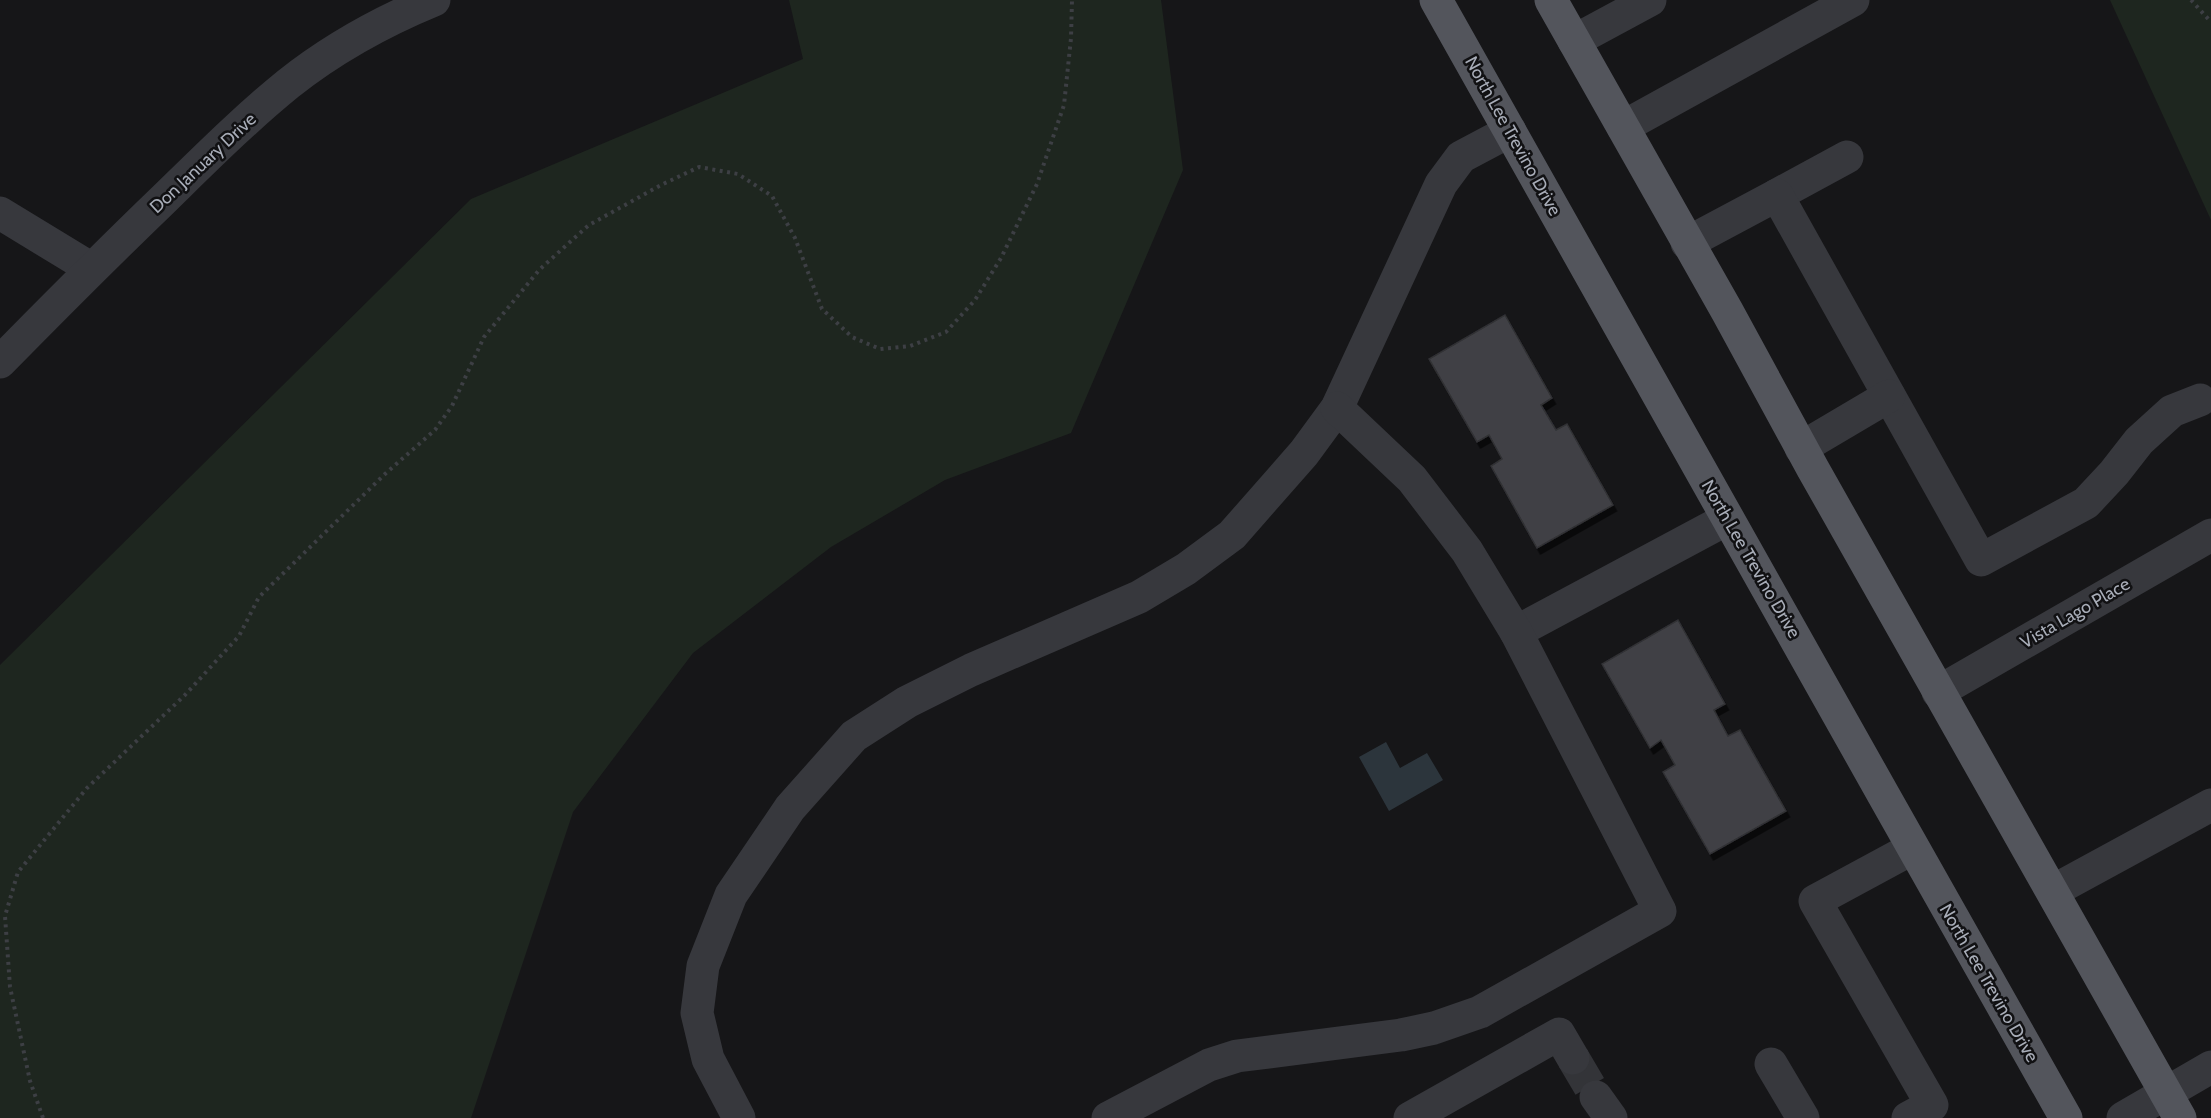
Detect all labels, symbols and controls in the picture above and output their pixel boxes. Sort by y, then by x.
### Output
street label: North Lee Trevino Drive [1460,52,1566,220]
street label: Don January Drive [145,108,261,218]
street label: North Lee Trevino Drive [1697,476,1805,642]
street label: Vista Lago Place [2016,573,2134,653]
street label: North Lee Trevino Drive [1935,900,2043,1066]

